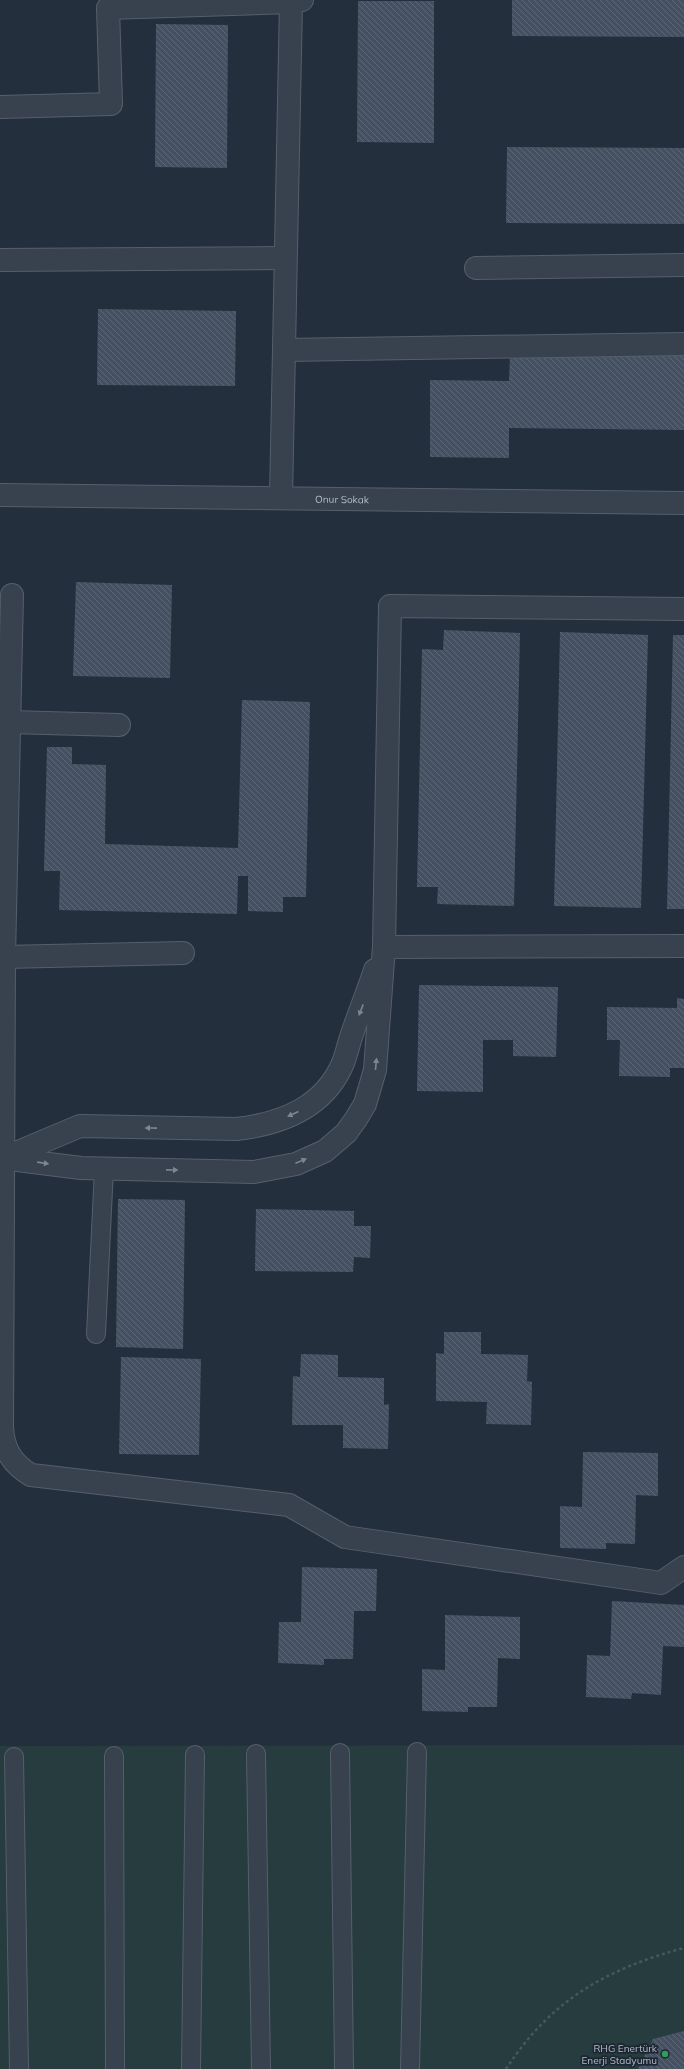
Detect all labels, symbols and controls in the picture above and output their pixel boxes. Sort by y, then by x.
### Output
street label: Onur Sokak [315,492,370,506]
one-way arrow [357,1004,363,1016]
one-way arrow [372,1058,379,1070]
one-way arrow [287,1111,299,1118]
one-way arrow [145,1124,157,1131]
one-way arrow [295,1158,307,1164]
one-way arrow [36,1160,49,1166]
one-way arrow [166,1167,179,1173]
place label: RHG Enertürk Enerji Stadyumu [581,2042,658,2067]
marker: RHG Enertürk Enerji Stadyumu [660,2049,670,2059]

